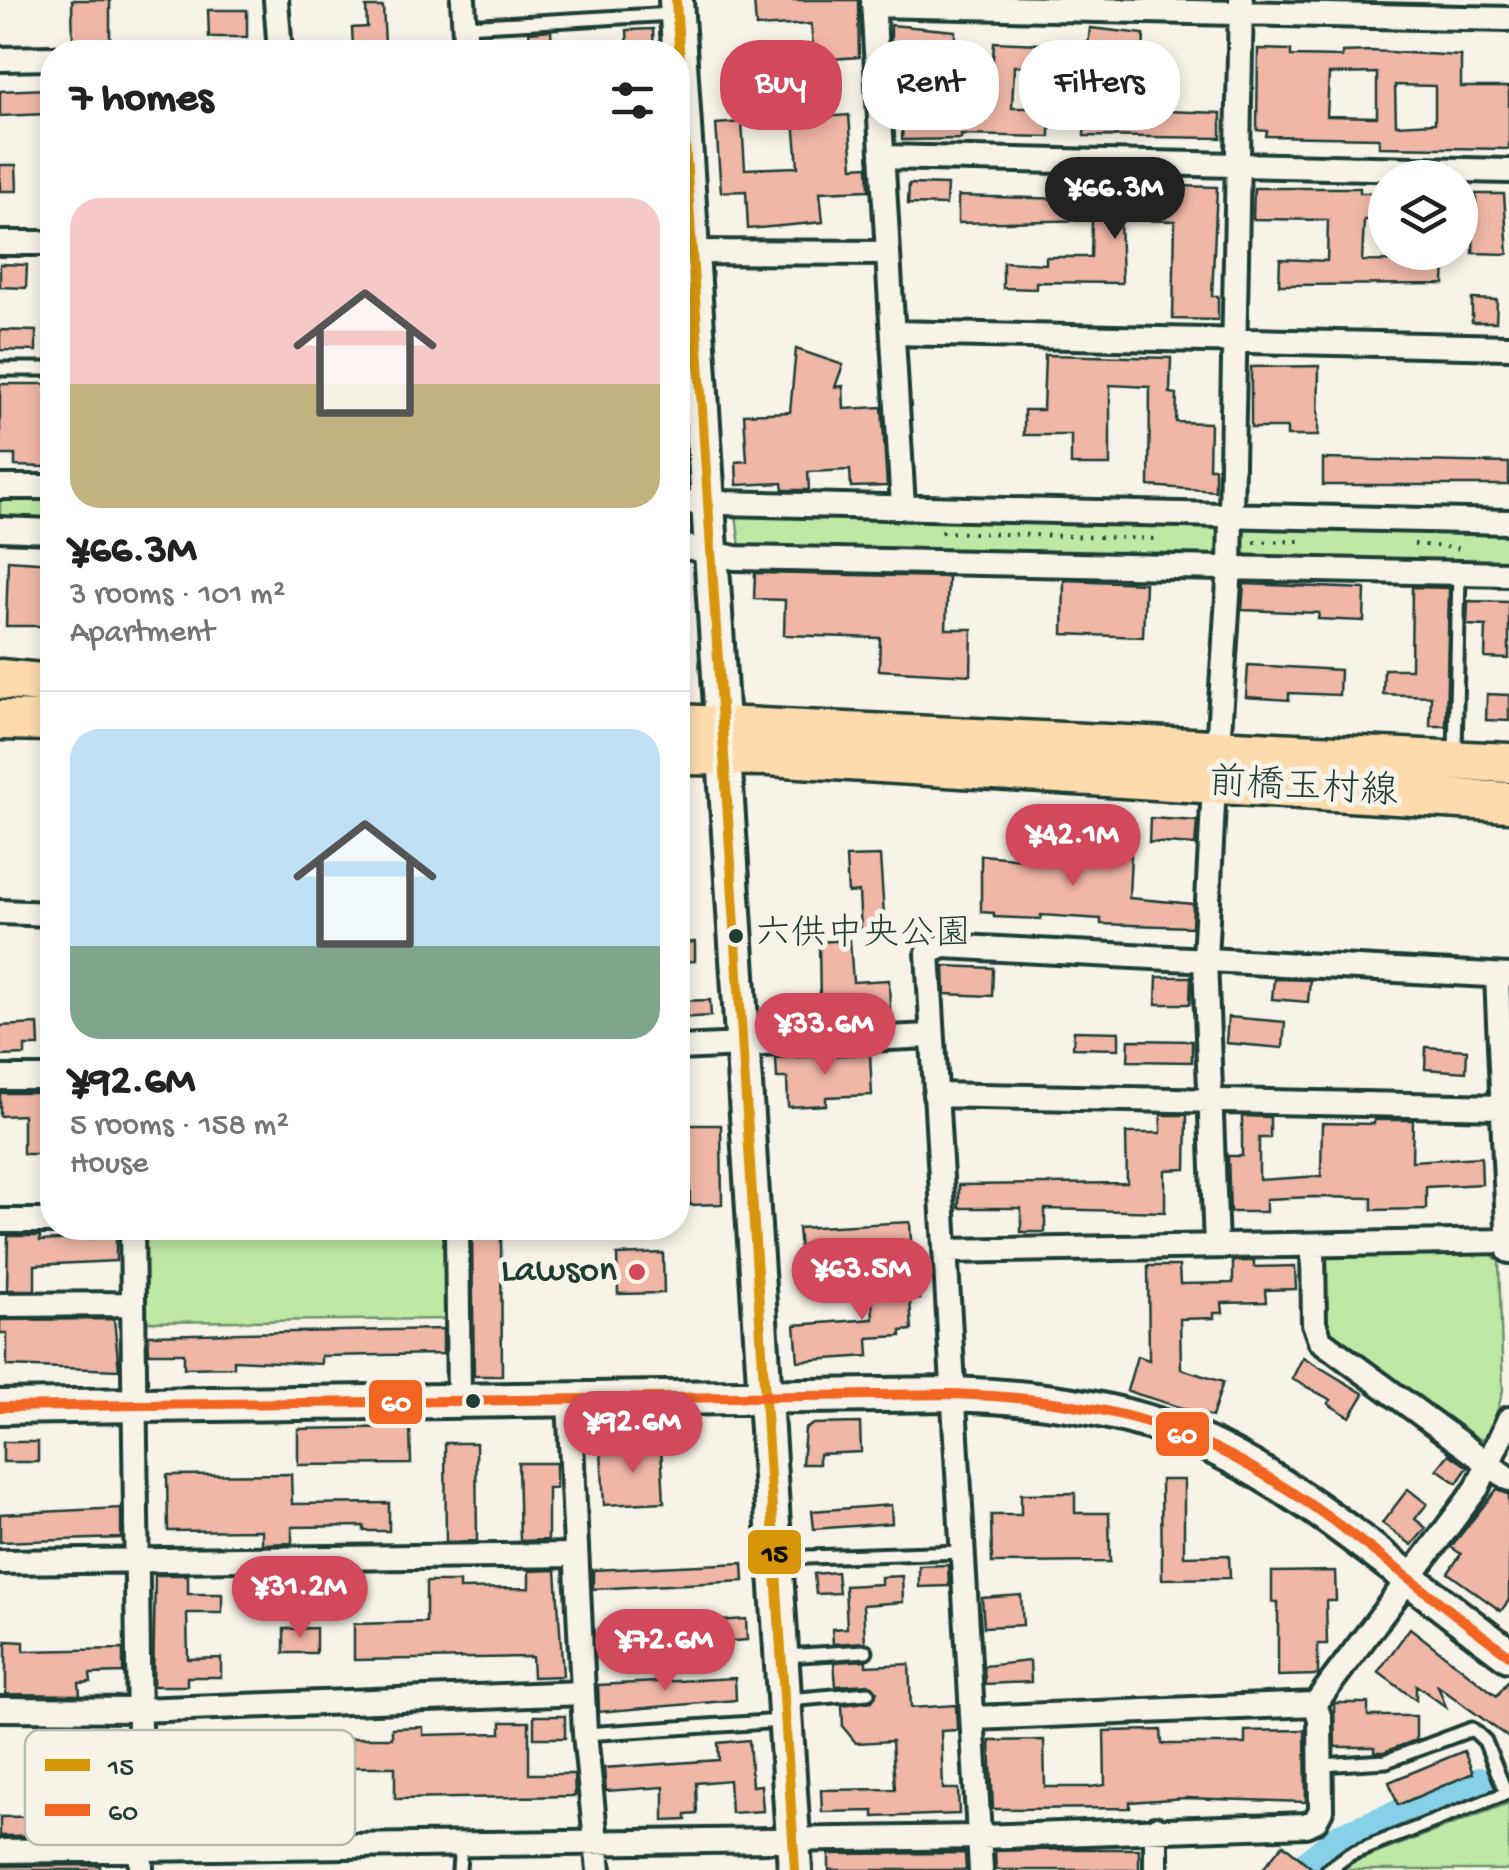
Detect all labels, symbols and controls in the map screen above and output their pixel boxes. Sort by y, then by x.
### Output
chip: Buy [720,40,842,130]
chip: Rent [862,40,999,130]
chip: Filters [1019,40,1180,130]
icon: filters [605,73,660,128]
text: 7 homes [70,76,213,125]
pin: ¥66.3M [1034,157,1196,242]
map controls [1368,160,1478,270]
button: layers [1368,160,1478,270]
text: ¥66.3M [1067,170,1163,208]
icon: home [275,263,455,443]
text: ¥66.3M [70,528,196,577]
text: 3 rooms · 101 m² [70,577,285,615]
text: Apartment [70,615,214,653]
street label: 前橋玉村線 [1207,761,1399,817]
icon: home [275,794,455,974]
pin: ¥42.1M [992,804,1154,889]
text: ¥42.1M [1028,817,1118,855]
place label: 六供中央公園 [755,913,971,958]
marker: 六供中央公園 [726,926,746,946]
pin: ¥33.6M [744,993,906,1078]
text: ¥33.6M [777,1006,873,1044]
text: ¥92.6M [70,1059,195,1108]
text: 5 rooms · 158 m² [70,1108,289,1146]
text: House [70,1146,148,1184]
pin: ¥63.5M [781,1238,943,1323]
place label: Lawson [501,1250,617,1294]
text: ¥63.5M [814,1251,910,1289]
marker: Lawson [626,1261,648,1283]
line badge: 60 [367,1378,424,1426]
text: 60 [381,1389,411,1422]
unlabelled marker [463,1391,483,1411]
pin: ¥92.6M [552,1391,714,1476]
text: ¥92.6M [585,1404,681,1442]
line badge: 60 [1154,1410,1211,1458]
text: 60 [1167,1421,1197,1454]
line badge: 15 [746,1528,803,1576]
text: 15 [761,1540,788,1573]
pin: ¥31.2M [219,1556,381,1641]
text: ¥31.2M [254,1569,346,1607]
pin: ¥72.6M [584,1609,746,1694]
text: ¥72.6M [617,1622,713,1660]
legend [25,1730,355,1845]
text: 15 [107,1753,134,1786]
text: 60 [108,1798,138,1831]

